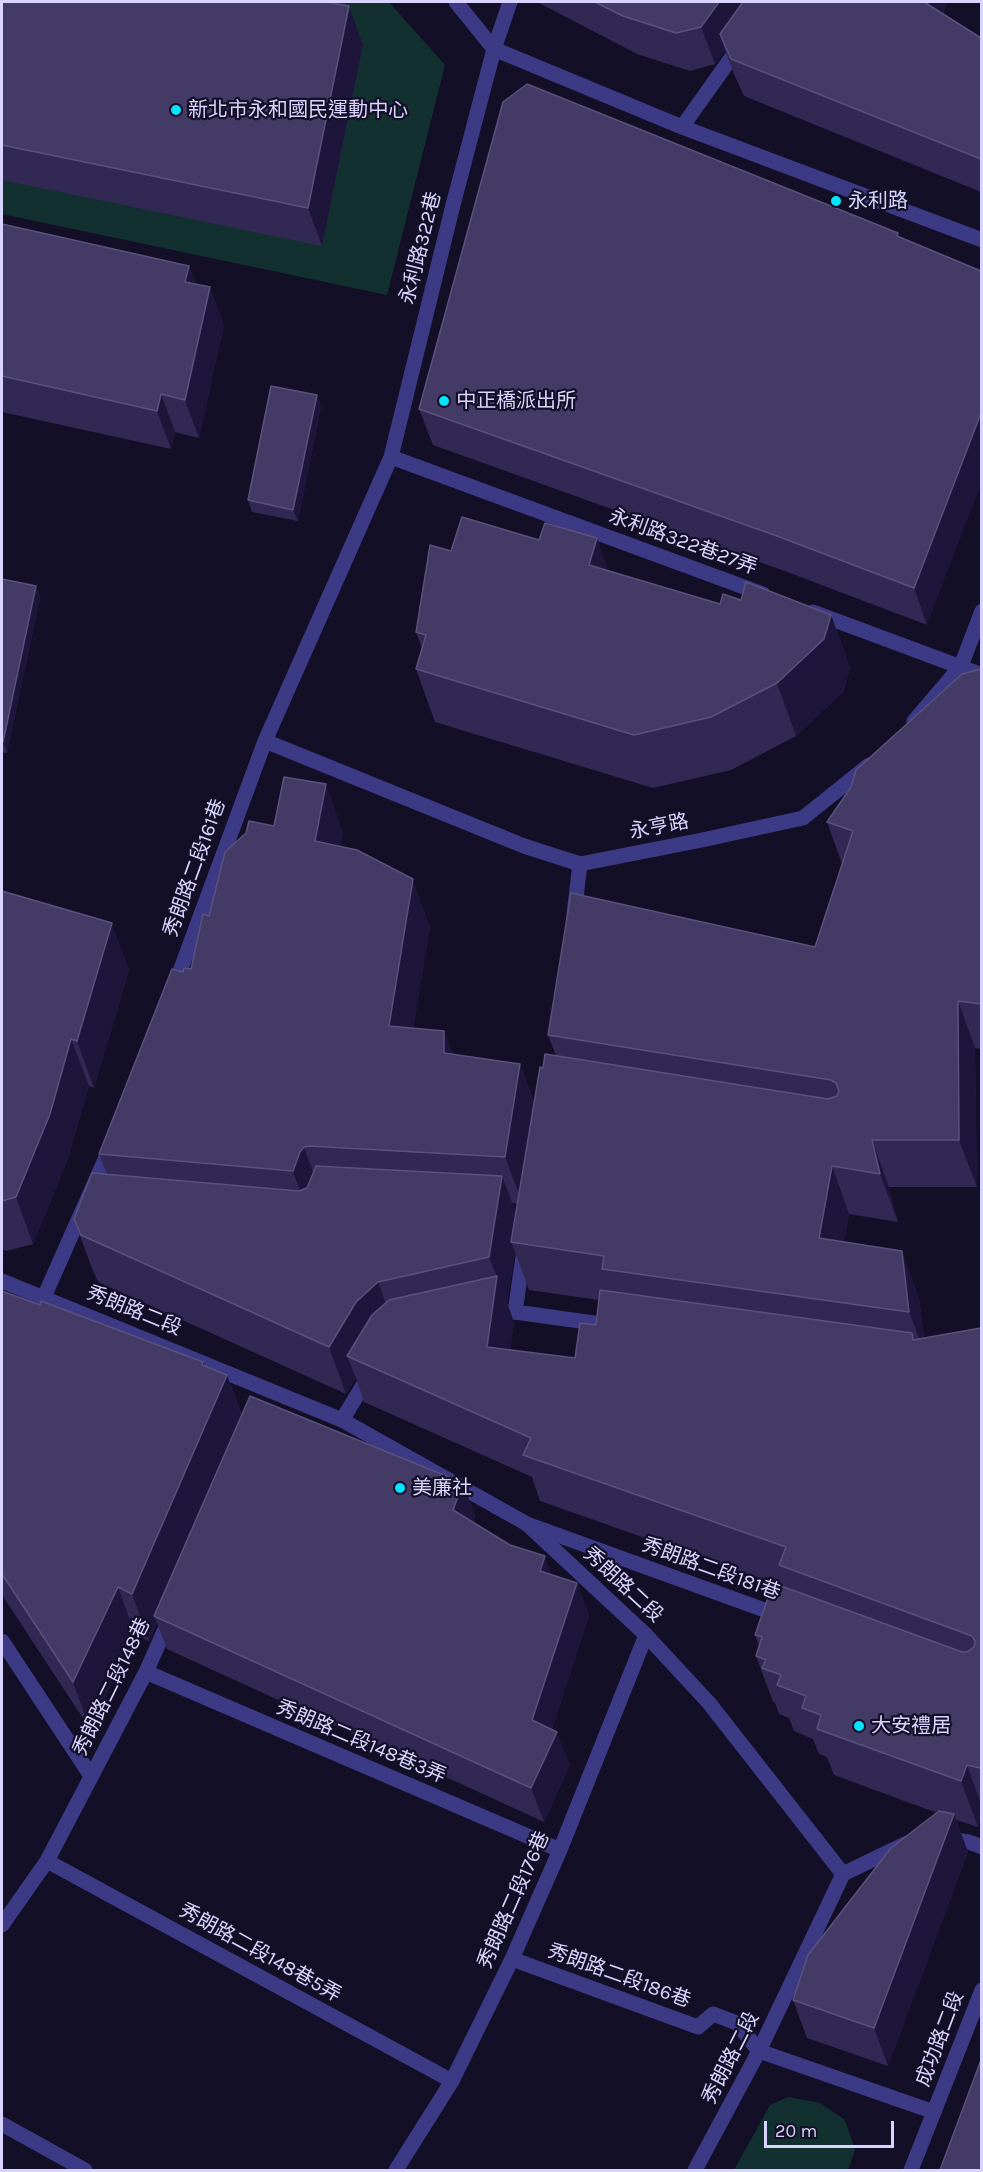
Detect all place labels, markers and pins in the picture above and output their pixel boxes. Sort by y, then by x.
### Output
place label: 新北市永和國民運動中心 [188,98,408,122]
marker: 新北市永和國民運動中心 [169,103,183,117]
place label: 永利路 [848,189,908,213]
marker: 永利路 [829,194,843,208]
place label: 中正橋派出所 [456,389,576,413]
marker: 中正橋派出所 [437,394,451,408]
place label: 美廉社 [412,1476,472,1500]
marker: 美廉社 [393,1481,407,1495]
place label: 大安禮居 [871,1714,951,1738]
marker: 大安禮居 [852,1719,866,1733]

